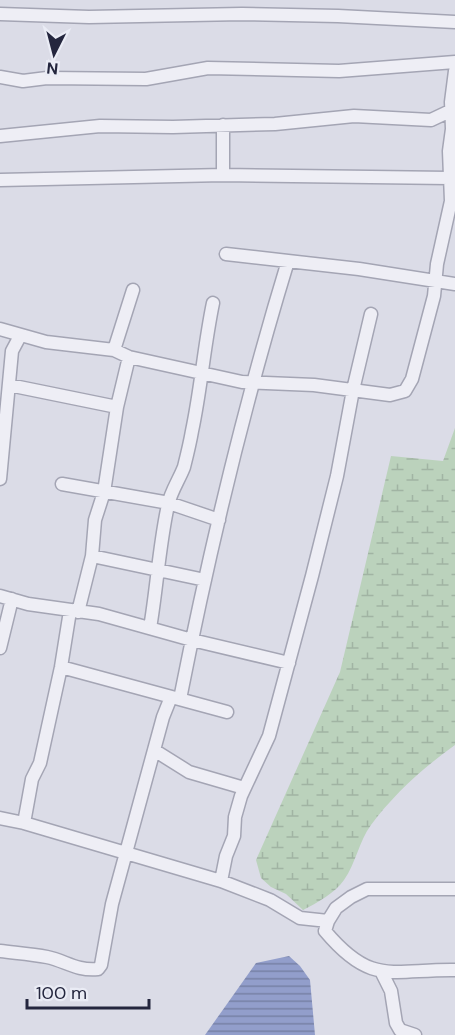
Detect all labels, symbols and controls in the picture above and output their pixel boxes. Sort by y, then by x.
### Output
north arrow [24,24,84,84]
text: N [46,57,59,79]
scale bar [27,972,148,1010]
text: 100 m [36,981,87,1005]

